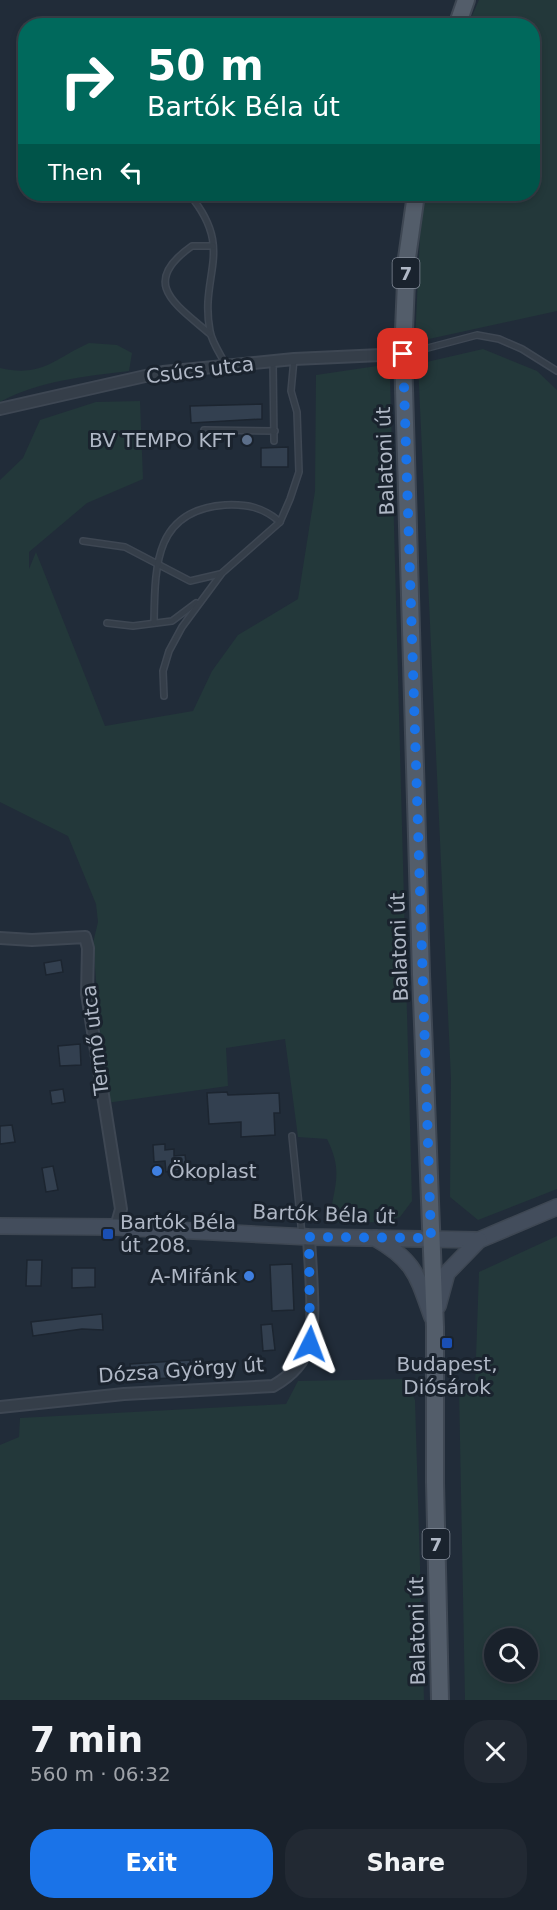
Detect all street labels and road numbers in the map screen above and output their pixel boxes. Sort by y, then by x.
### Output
road number: 7 [392,258,420,288]
street label: Csúcs utca [145,351,255,389]
street label: Balatoni út [371,406,399,516]
street label: Balatoni út [385,892,413,1002]
street label: Termő utca [76,984,114,1097]
street label: Bartók Béla út [252,1200,396,1228]
street label: Dózsa György út [97,1352,265,1388]
road number: 7 [422,1529,450,1559]
street label: Balatoni út [404,1576,430,1686]

